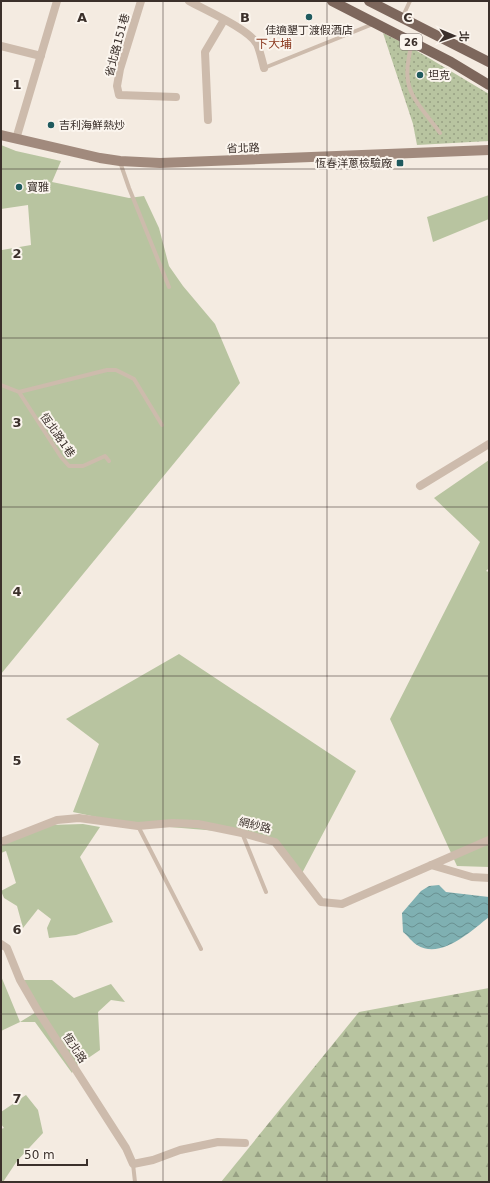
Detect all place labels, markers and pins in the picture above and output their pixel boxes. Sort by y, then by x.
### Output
marker: 佳適墾丁渡假酒店 [304,12,314,22]
place label: 佳適墾丁渡假酒店 [265,24,353,37]
place label: 坦克 [428,69,450,82]
marker: 坦克 [415,70,425,80]
place label: 吉利海鮮熱炒 [59,119,125,132]
marker: 吉利海鮮熱炒 [46,120,56,130]
place label: 恆春洋蔥檢驗廠 [315,157,392,170]
marker: 恆春洋蔥檢驗廠 [395,158,405,168]
place label: 寶雅 [27,181,49,194]
marker: 寶雅 [14,182,24,192]

